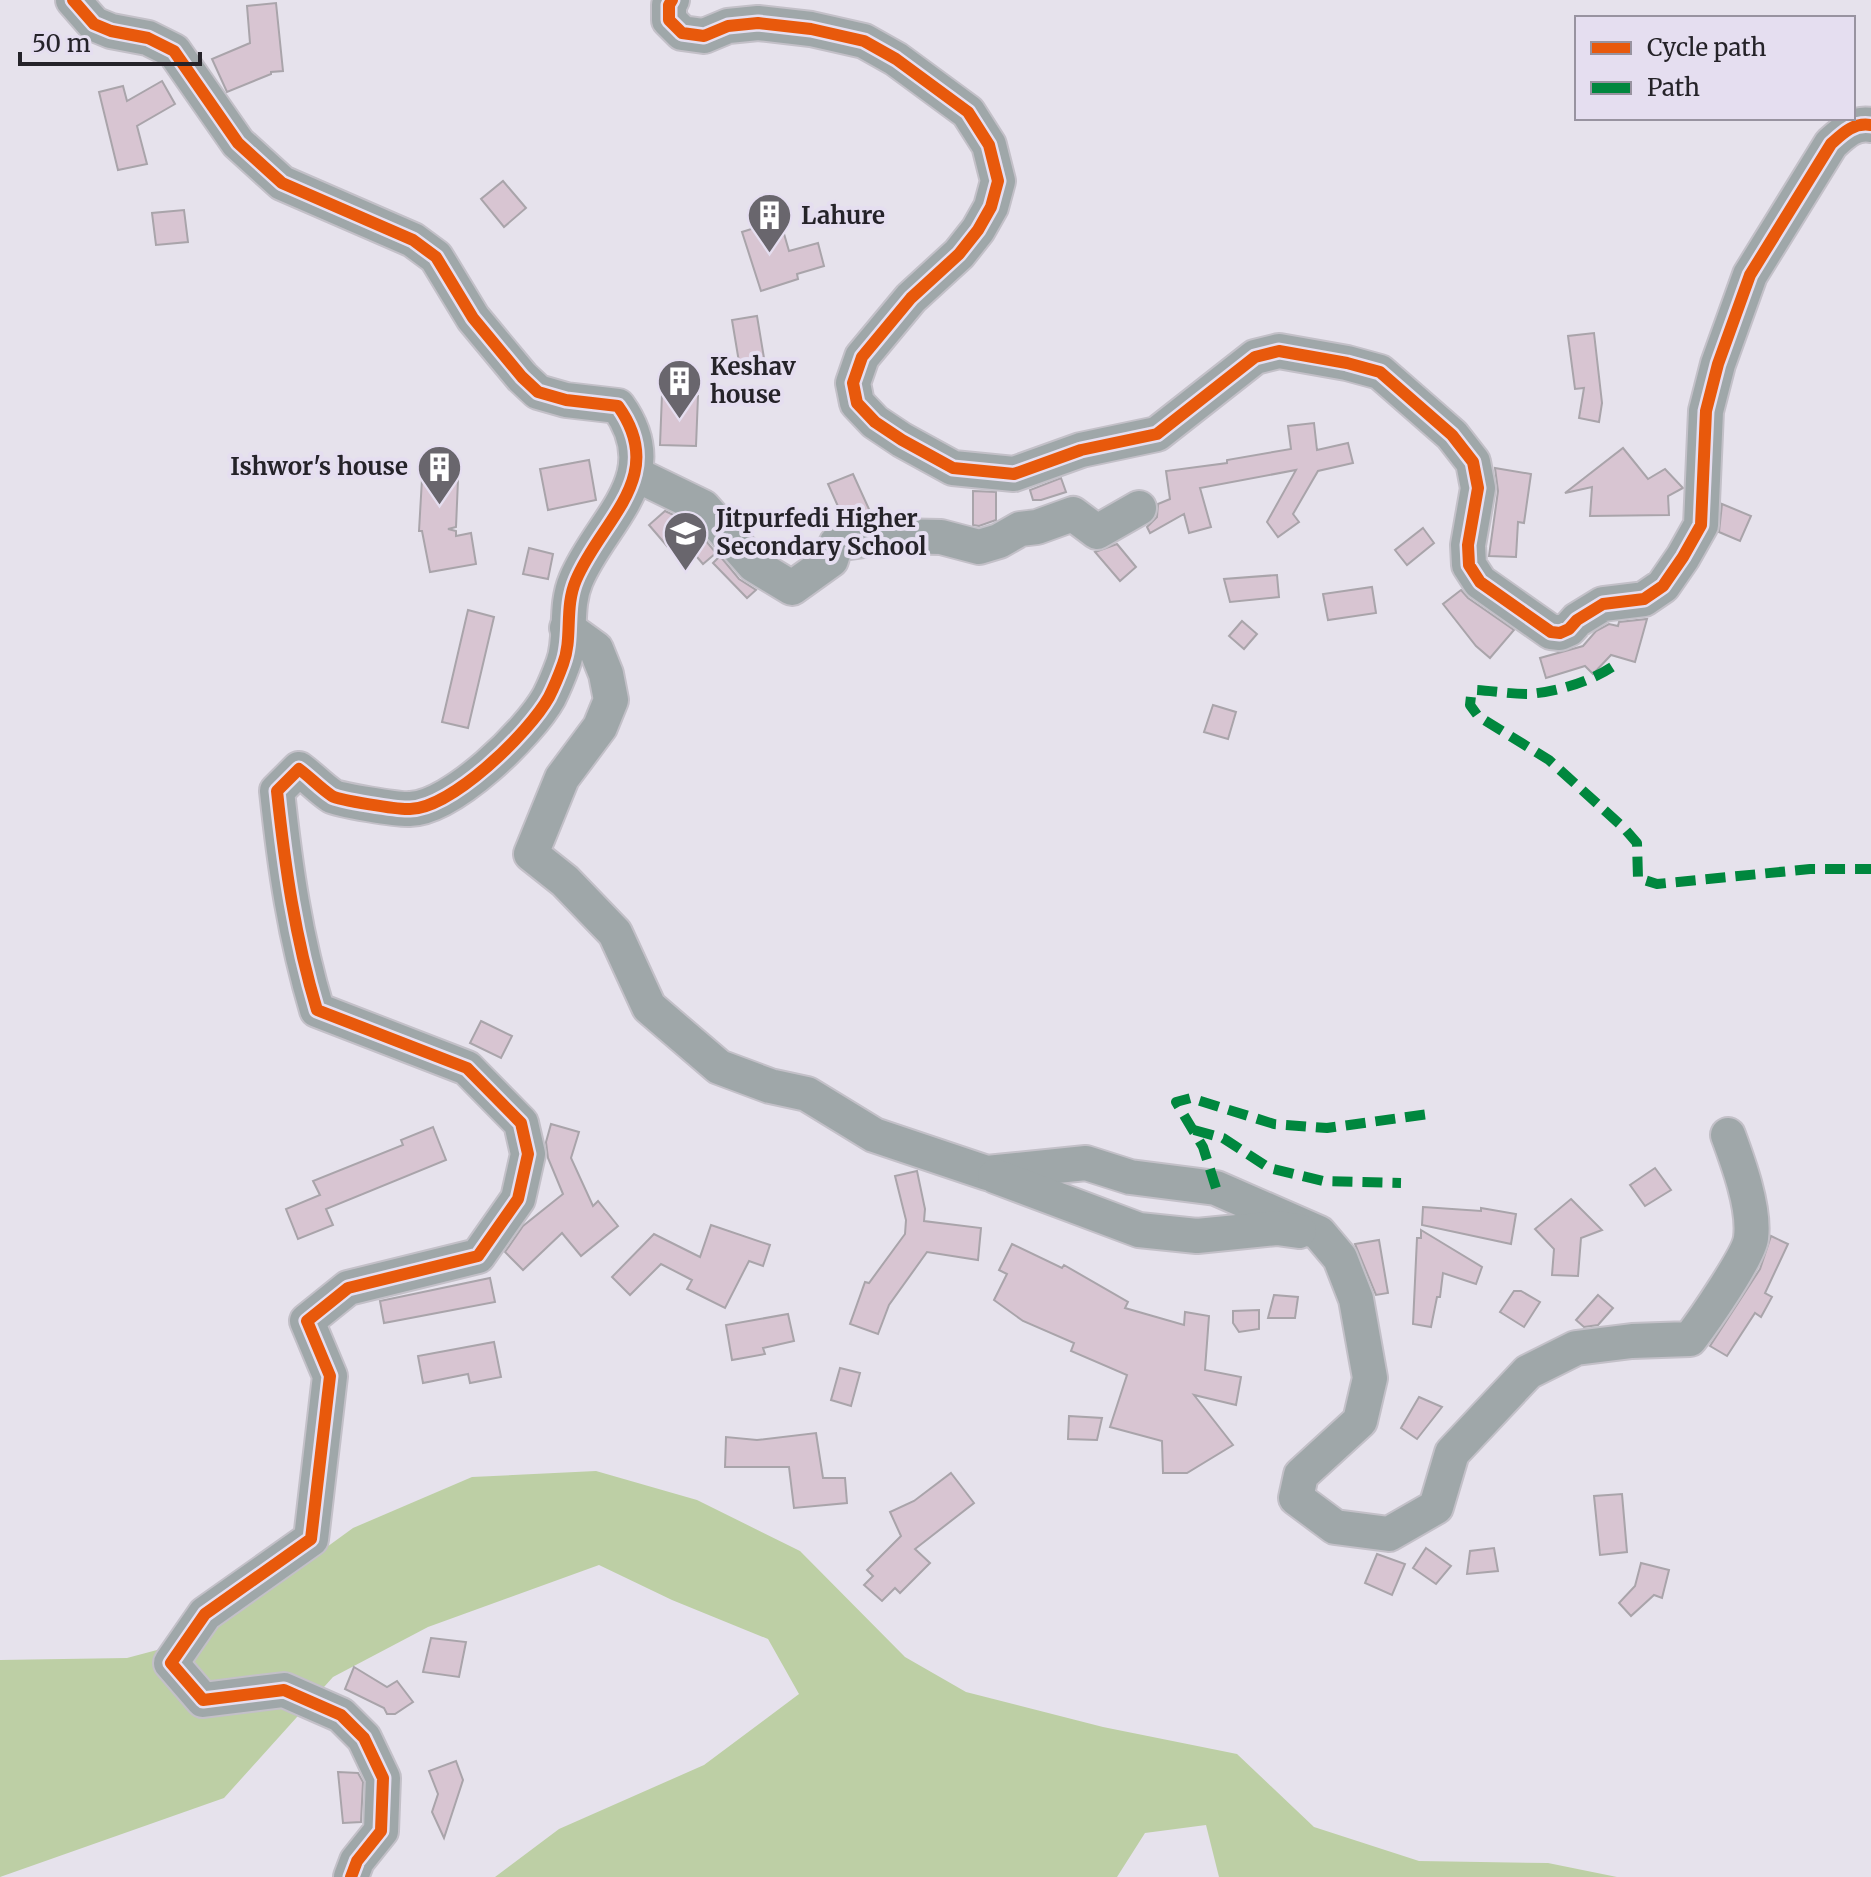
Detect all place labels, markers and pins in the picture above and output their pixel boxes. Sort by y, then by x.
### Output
building icon: Lahure [746,192,794,255]
place label: Lahure [801,200,885,231]
place label: Keshav house [710,351,797,410]
building icon: Keshav house [655,357,703,420]
building icon: Ishwor's house [415,443,463,506]
place label: Ishwor's house [230,451,408,482]
place label: Jitpurfedi Higher Secondary School [715,503,927,562]
school or university icon: Jitpurfedi Higher Secondary School [661,509,709,572]

